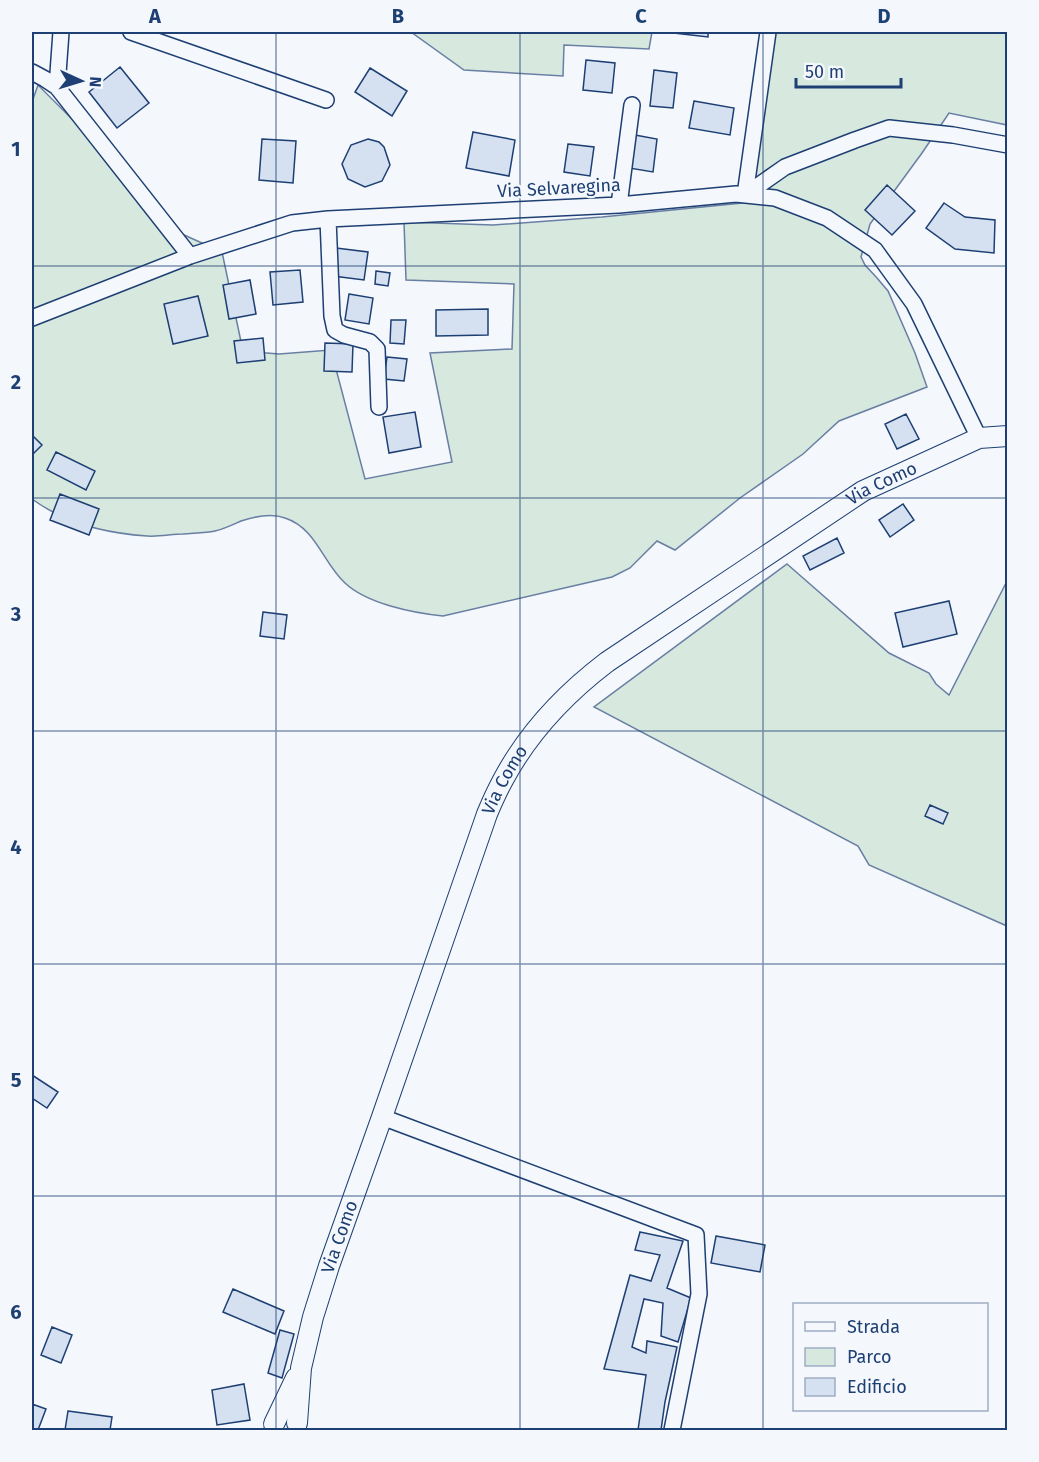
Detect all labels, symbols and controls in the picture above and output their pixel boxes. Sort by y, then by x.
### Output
text: A [148,4,162,28]
text: B [392,4,404,28]
text: C [635,4,647,28]
text: D [877,4,891,28]
north arrow [51,51,111,111]
scale bar [796,51,901,89]
text: 50 m [805,61,844,83]
text: N [86,76,105,88]
text: 1 [11,137,21,161]
street label: Via Selvaregina [497,174,621,202]
text: 2 [11,370,21,394]
street label: Via Como [842,457,921,510]
text: 3 [10,602,21,626]
street label: Via Como [477,741,532,818]
text: 4 [10,835,22,859]
text: 5 [11,1068,22,1092]
street label: Via Como [316,1197,362,1276]
text: 6 [10,1300,22,1324]
legend [793,1303,988,1411]
text: Strada [847,1316,900,1338]
text: Parco [847,1346,891,1368]
text: Edificio [847,1376,907,1398]

